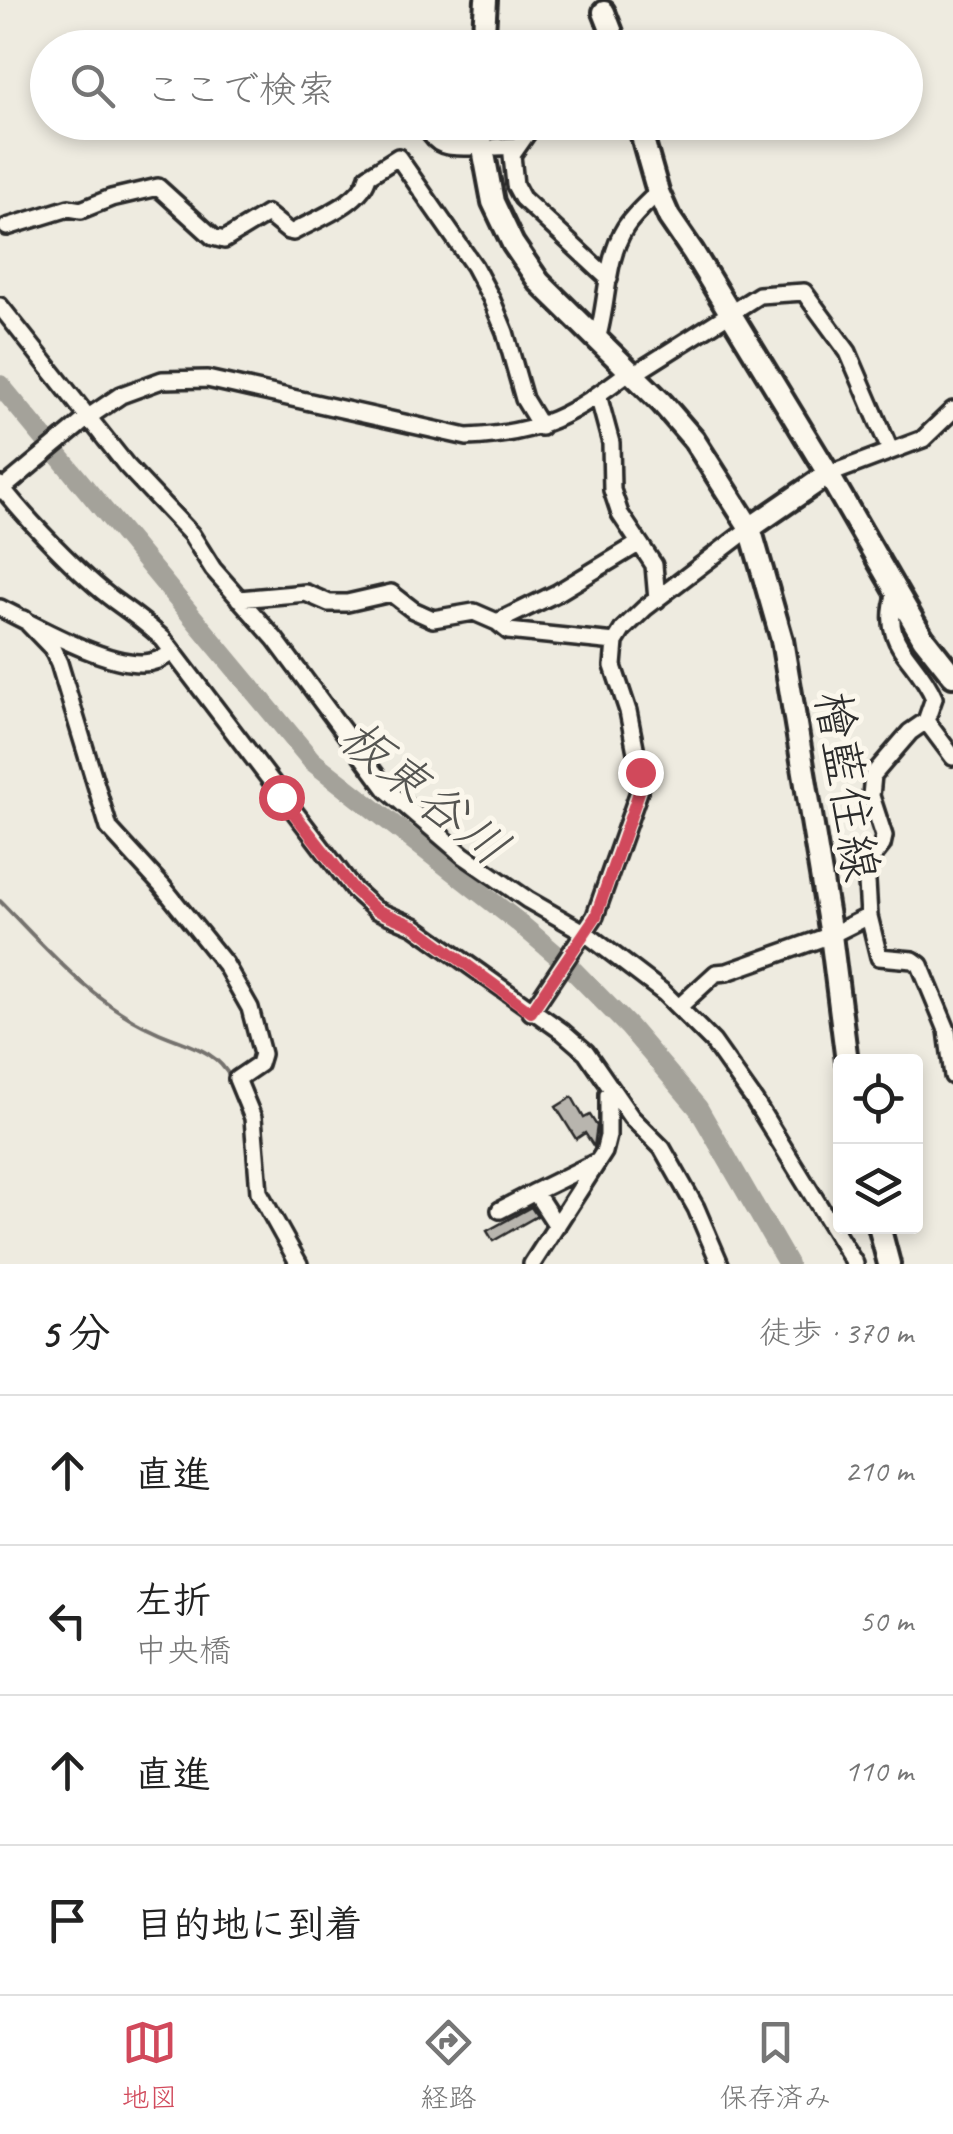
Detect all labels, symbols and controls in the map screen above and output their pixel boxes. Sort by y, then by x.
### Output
search box [30,30,923,140]
icon: search [65,58,120,113]
text: ここで検索 [145,66,335,113]
street label: 檜藍住線 [802,686,892,886]
water label: 板東谷川 [326,705,522,879]
route end [618,750,664,796]
route start [259,775,305,821]
map controls [833,1054,923,1234]
button: locate [833,1054,923,1144]
button: layers [833,1144,923,1234]
text: 5 分 [40,1307,110,1360]
text: 徒歩 · 370 m [759,1312,913,1353]
icon: ahead [40,1443,95,1498]
text: 210 m [844,1450,913,1491]
text: 直進 [135,1451,211,1498]
text: 左折 [135,1577,211,1624]
icon: left [40,1593,95,1648]
text: 50 m [859,1600,913,1641]
text: 中央橋 [135,1630,231,1671]
icon: ahead [40,1743,95,1798]
text: 110 m [844,1750,913,1791]
text: 直進 [135,1751,211,1798]
icon: arrive [40,1893,95,1948]
text: 目的地に到着 [135,1901,363,1948]
tab: 地図 [121,2015,178,2115]
tab: 経路 [420,2015,477,2115]
tab: 保存済み [719,2015,832,2115]

